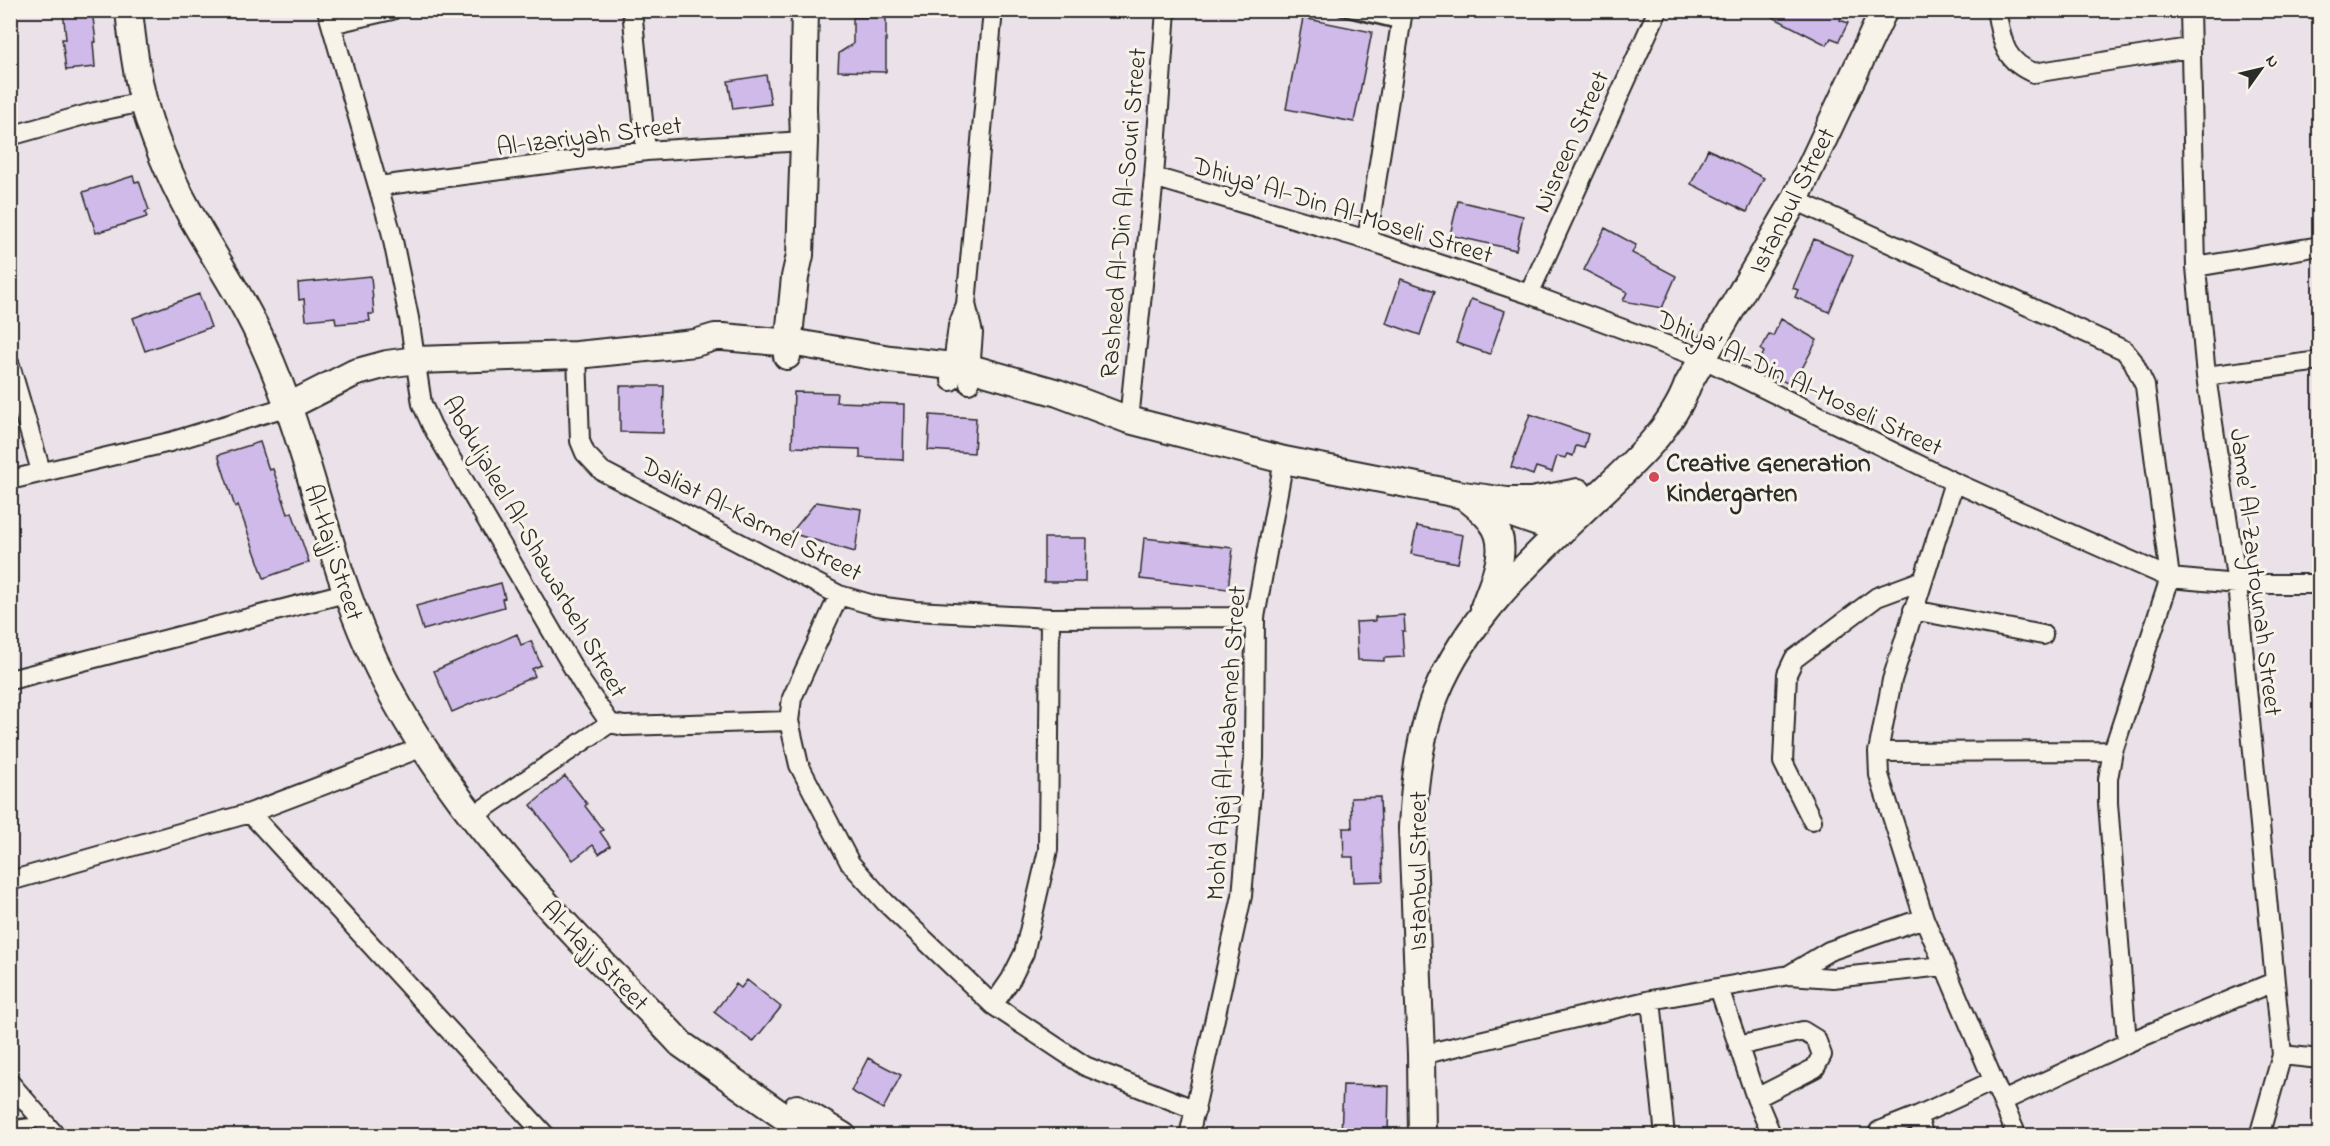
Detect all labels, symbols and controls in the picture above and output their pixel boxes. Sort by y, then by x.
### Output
north arrow [2231,39,2291,99]
street label: Rasheed Al-Din Al-Souri Street [1092,46,1158,380]
text: N [2259,51,2285,73]
street label: Nisreen Street [1525,65,1621,219]
street label: Al-Izariyah Street [494,108,685,168]
street label: Istanbul Street [1740,121,1847,281]
street label: Dhiya’ Al-Din Al-Moseli Street [1186,148,1497,276]
street label: Dhiya’ Al-Din Al-Moseli Street [1648,301,1949,468]
street label: Abduljaleel Al-Shawarbeh Street [431,389,636,706]
street label: Jame' Al-Zaytounah Street [2218,426,2291,719]
place label: Creative Generation Kindergarten [1666,446,1871,515]
street label: Daliat Al-Karmel Street [632,448,868,593]
marker: Creative Generation Kindergarten [1647,470,1661,484]
street label: Al-Hajj Street [292,480,372,626]
street label: Moh’d Ajaj Al-Habarneh Street [1198,584,1258,902]
street label: Istanbul Street [1401,791,1439,951]
street label: Al-Hajj Street [531,893,657,1021]

